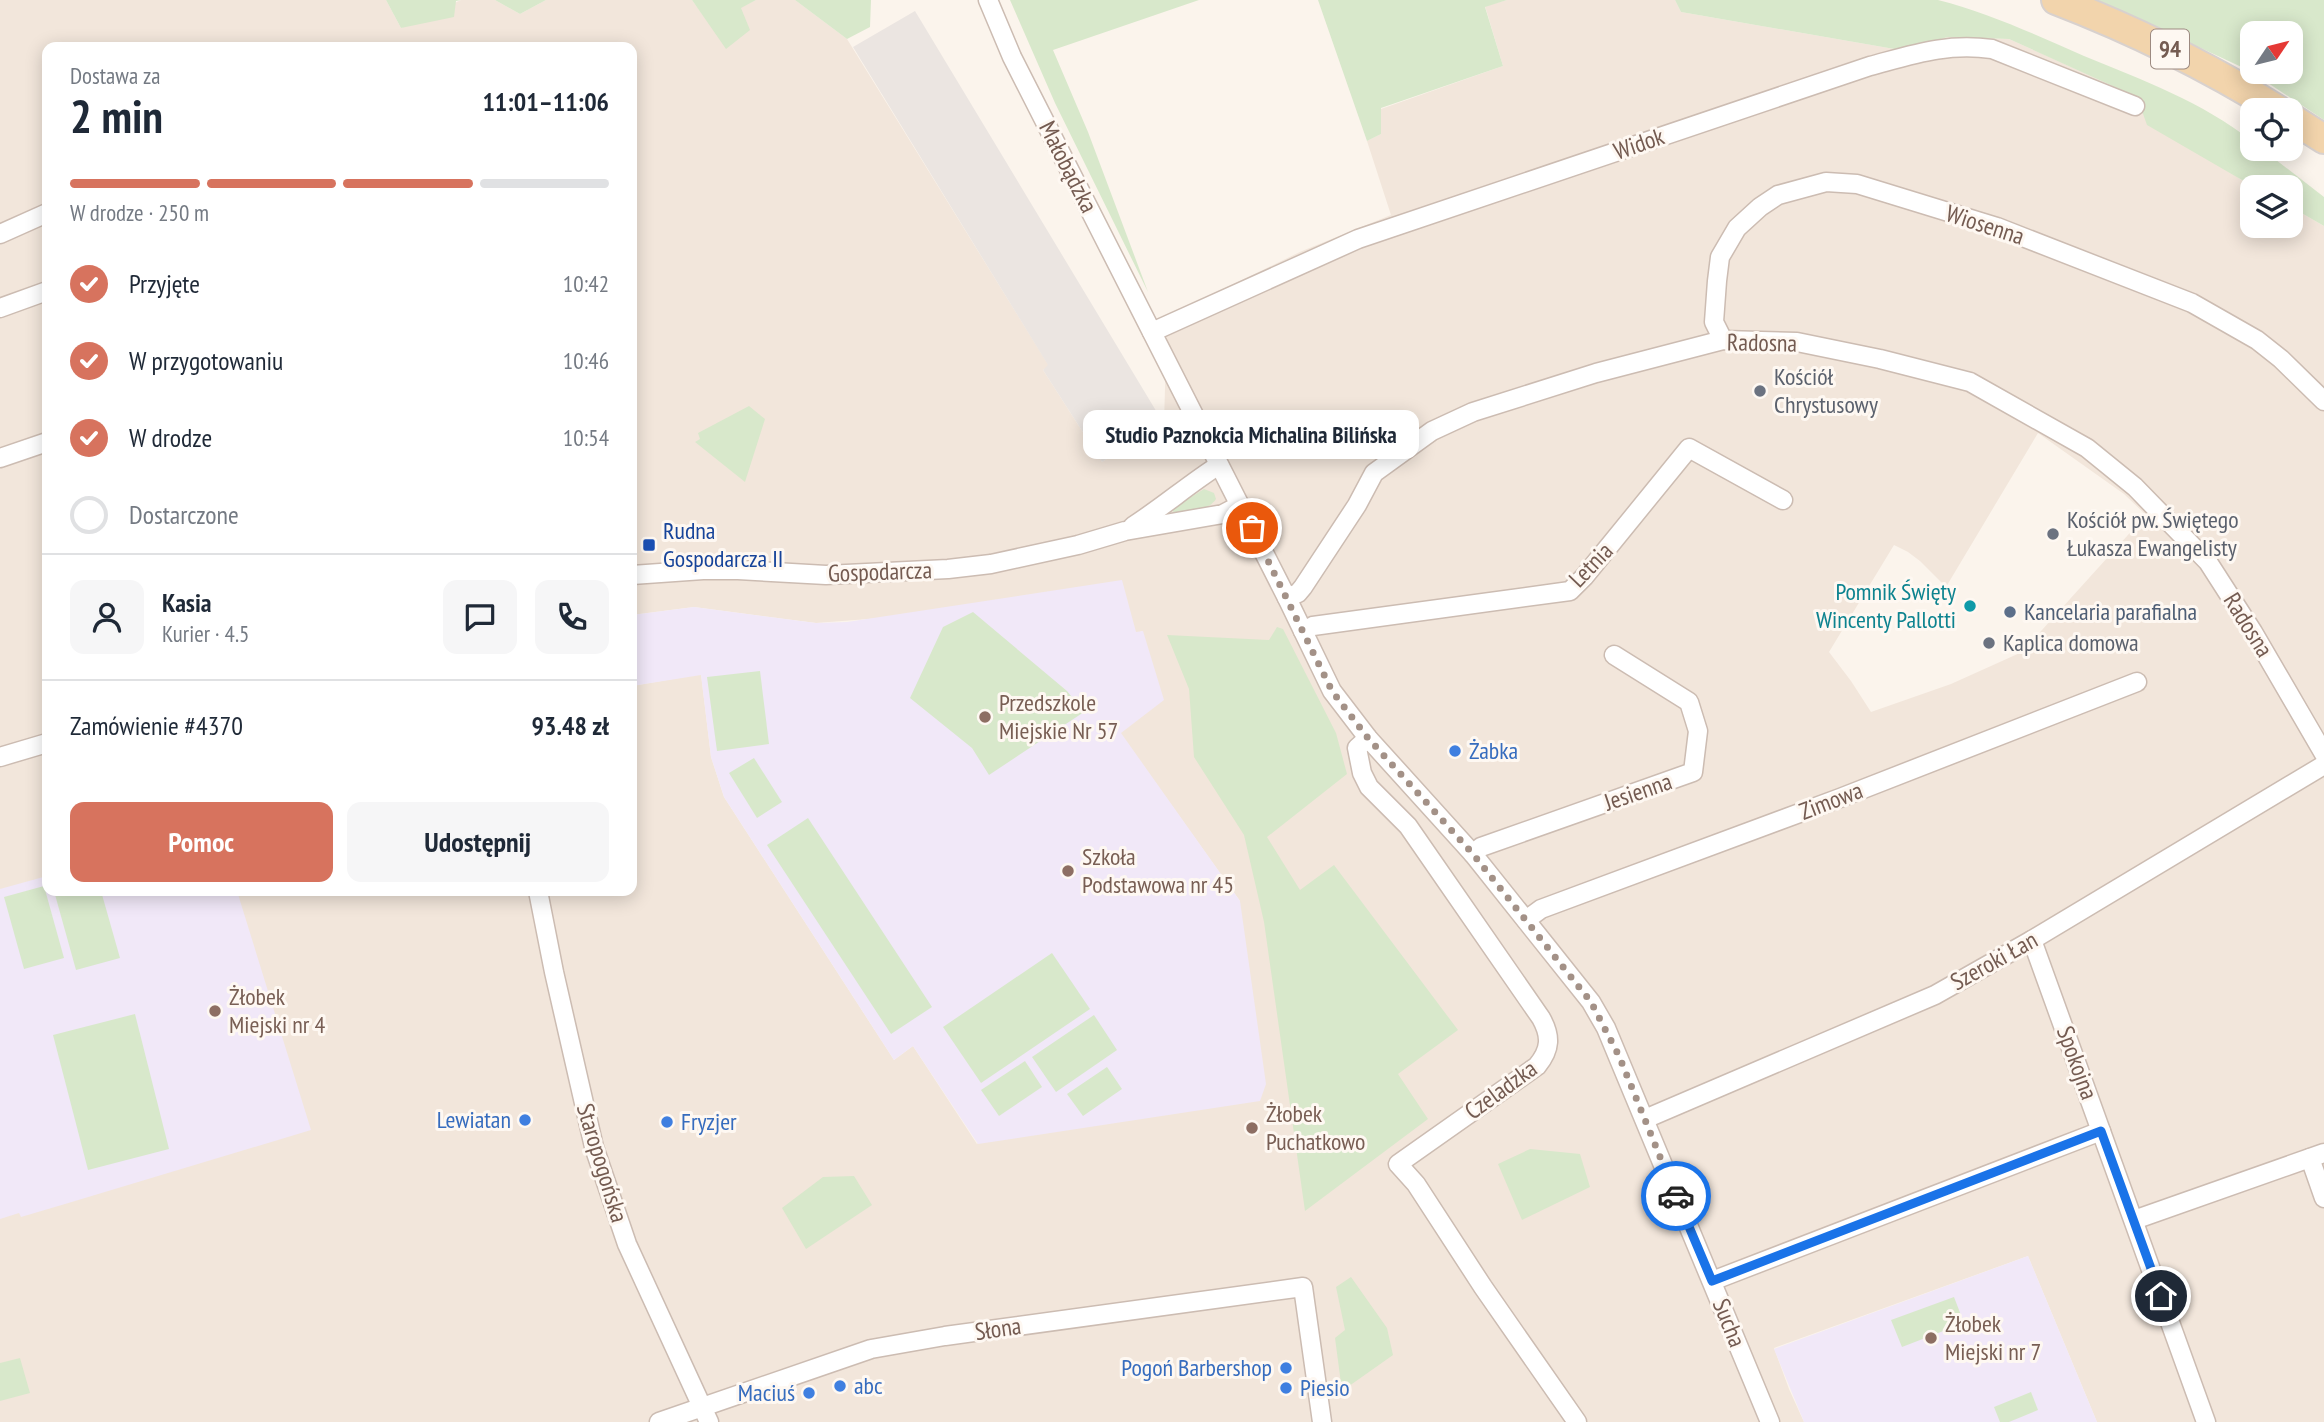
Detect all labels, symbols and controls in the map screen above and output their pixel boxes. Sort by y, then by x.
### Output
north arrow [2240,21,2303,84]
map controls [2240,21,2303,238]
road number: 94 [2151,30,2189,68]
text: Dostawa za [70,61,160,90]
text: 11:01–11:06 [482,85,609,118]
text: 2 min [70,86,163,146]
button: locate [2240,98,2303,161]
street label: Małobądzka [1032,116,1105,218]
street label: Widok [1609,120,1669,167]
button: layers [2240,175,2303,238]
street label: Wiosenna [1942,197,2028,252]
text: W drodze · 250 m [70,198,209,227]
icon: check [70,265,108,303]
text: Przyjęte [129,267,200,300]
text: 10:42 [563,269,609,298]
street label: Radosna [1727,326,1797,359]
icon: check [70,342,108,380]
text: W przygotowaniu [129,344,283,377]
text: 10:46 [563,346,609,375]
place label: Kościół Chrystusowy [1774,361,1878,420]
marker: Kościół Chrystusowy [1752,383,1768,399]
callout: Studio Paznokcia Michalina Bilińska [1084,409,1420,458]
icon: check [70,419,108,457]
text: Studio Paznokcia Michalina Bilińska [1105,420,1397,449]
text: W drodze [129,421,212,454]
text: 10:54 [563,423,609,452]
text: Dostarczone [129,498,239,531]
pin [1222,498,1282,558]
place label: Kościół pw. Świętego Łukasza Ewangelisty [2067,504,2239,563]
icon: bag [1233,509,1271,547]
place label: Rudna Gospodarcza II [663,515,783,574]
marker: Kościół pw. Świętego Łukasza Ewangelisty [2045,526,2061,542]
street label: Letnia [1562,536,1619,594]
marker: Rudna Gospodarcza II [641,537,657,553]
street label: Gospodarcza [827,554,933,589]
place label: Pomnik Święty Wincenty Pallotti [1816,576,1956,635]
button: person [70,580,144,654]
button: chat [443,580,517,654]
button: phone [535,580,609,654]
text: Kasia [162,586,212,619]
street label: Radosna [2217,587,2280,663]
place label: Kancelaria parafialna [2024,596,2197,627]
marker: Pomnik Święty Wincenty Pallotti [1962,598,1978,614]
marker: Kancelaria parafialna [2002,604,2018,620]
text: Kurier · 4.5 [162,619,249,648]
place label: Kaplica domowa [2003,627,2139,658]
marker: Kaplica domowa [1981,635,1997,651]
place label: Przedszkole Miejskie Nr 57 [999,687,1118,746]
text: Zamówienie #4370 [70,709,243,742]
text: 93.48 zł [532,709,609,742]
marker: Przedszkole Miejskie Nr 57 [977,709,993,725]
place label: Żabka [1469,735,1518,766]
marker: Żabka [1447,743,1463,759]
street label: Jesienna [1599,766,1676,818]
street label: Zimowa [1795,774,1867,827]
button: Pomoc [70,802,333,882]
button: Udostępnij [347,802,609,882]
place label: Szkoła Podstawowa nr 45 [1082,841,1234,900]
marker: Szkoła Podstawowa nr 45 [1060,863,1076,879]
street label: Szeroki Łan [1945,924,2043,997]
place label: Żłobek Miejski nr 4 [229,981,325,1040]
marker: Żłobek Miejski nr 4 [207,1003,223,1019]
street label: Spokojna [2050,1022,2105,1104]
street label: Czeladzka [1458,1053,1543,1126]
place label: Żłobek Puchatkowo [1266,1098,1365,1157]
street label: Staropogońska [570,1100,635,1226]
place label: Lewiatan [437,1104,511,1135]
place label: Fryzjer [681,1106,737,1137]
marker: Lewiatan [517,1112,533,1128]
marker: Fryzjer [659,1114,675,1130]
marker: Żłobek Puchatkowo [1244,1120,1260,1136]
courier [1641,1161,1711,1231]
icon: car [1657,1177,1695,1215]
pin [2131,1266,2191,1326]
icon: home [2142,1277,2180,1315]
street label: Sucha [1706,1294,1753,1352]
place label: Żłobek Miejski nr 7 [1945,1308,2041,1367]
street label: Słona [973,1310,1023,1347]
marker: Żłobek Miejski nr 7 [1923,1330,1939,1346]
place label: Pogoń Barbershop [1121,1352,1272,1383]
marker: Pogoń Barbershop [1278,1360,1294,1376]
place label: abc [854,1370,883,1401]
place label: Piesio [1300,1372,1350,1403]
place label: Maciuś [738,1377,795,1408]
marker: abc [832,1378,848,1394]
marker: Piesio [1278,1380,1294,1396]
marker: Maciuś [801,1385,817,1401]

